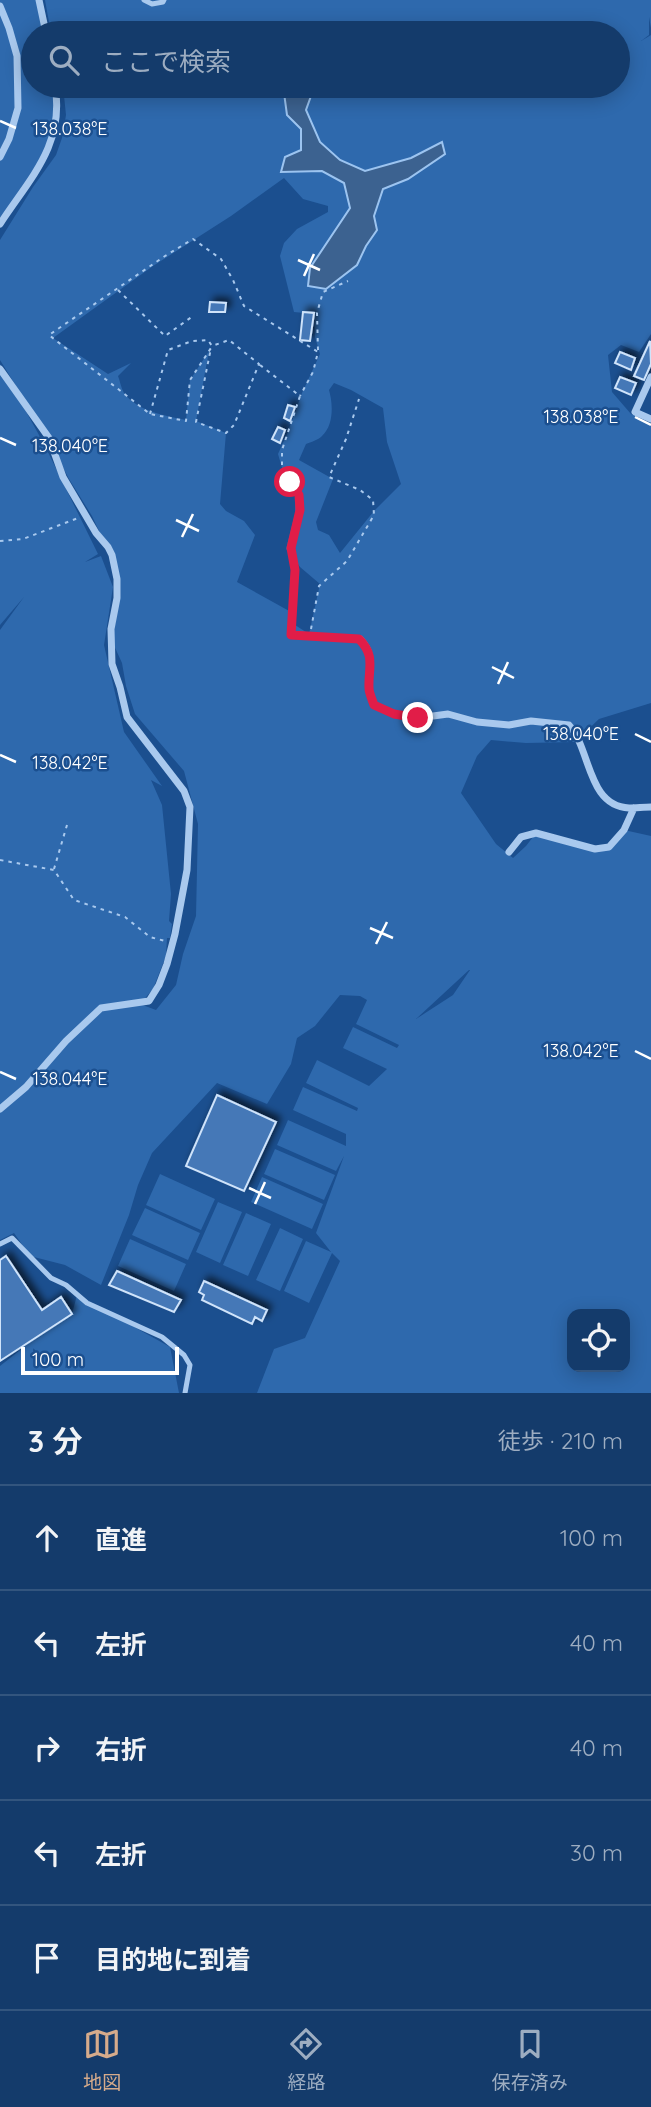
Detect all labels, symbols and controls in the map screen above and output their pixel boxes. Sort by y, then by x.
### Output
search box [21,21,630,98]
icon: search [45,41,83,79]
text: ここで検索 [101,45,231,78]
text: 138.038°E [32,117,108,140]
text: 138.038°E [543,405,619,428]
text: 138.040°E [32,434,108,457]
route start [274,466,305,497]
route end [402,702,433,733]
text: 138.040°E [543,722,619,745]
text: 138.042°E [32,751,108,774]
text: 138.042°E [543,1039,619,1062]
text: 138.044°E [33,1067,107,1090]
map controls [567,1309,630,1372]
button: locate [567,1309,630,1372]
scale bar [21,1344,178,1376]
text: 100 m [32,1347,84,1371]
text: 3 分 [28,1422,83,1460]
text: 徒歩 · 210 m [498,1426,623,1455]
icon: ahead [28,1519,66,1557]
text: 直進 [95,1523,147,1556]
text: 100 m [560,1523,623,1552]
icon: left [28,1624,66,1662]
text: 左折 [95,1628,147,1661]
text: 40 m [570,1628,623,1657]
icon: right [28,1729,66,1767]
text: 右折 [95,1733,147,1766]
text: 40 m [570,1733,623,1762]
icon: left [28,1834,66,1872]
text: 左折 [95,1838,147,1871]
text: 30 m [570,1838,623,1867]
icon: arrive [28,1939,66,1977]
text: 目的地に到着 [95,1943,251,1976]
tab: 地図 [83,2025,121,2094]
tab: 経路 [287,2025,326,2094]
tab: 保存済み [492,2025,568,2094]

